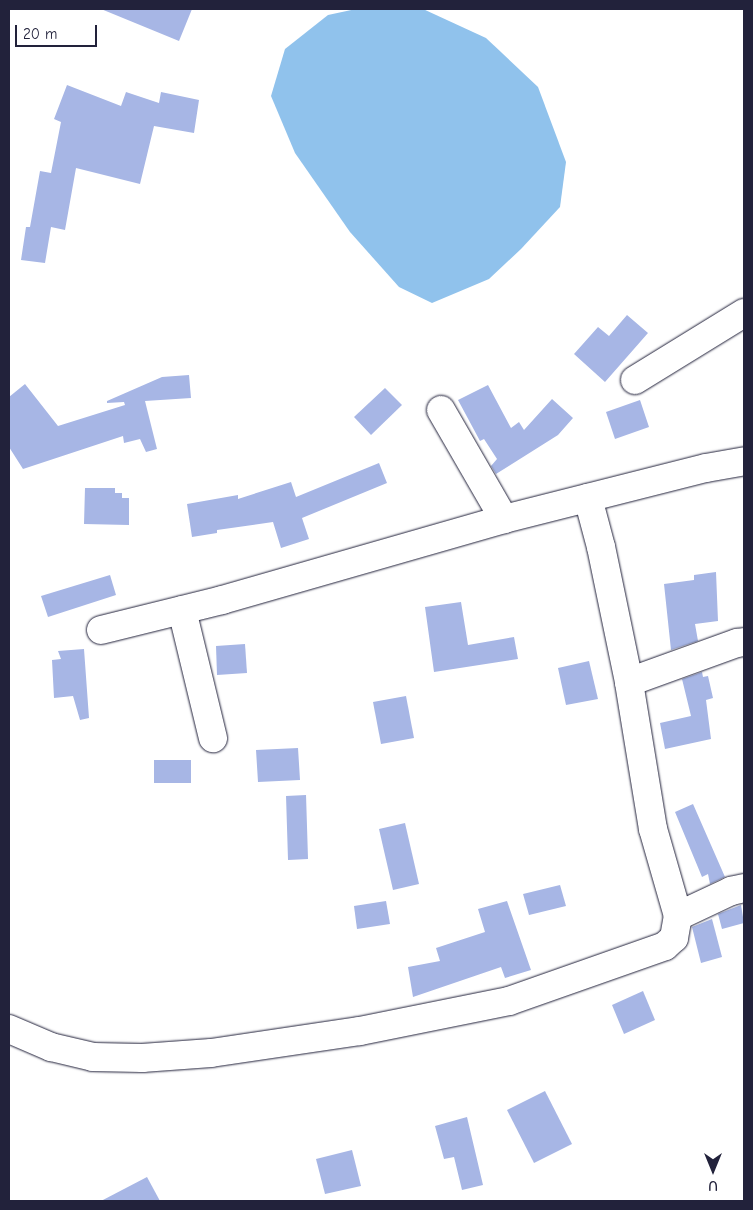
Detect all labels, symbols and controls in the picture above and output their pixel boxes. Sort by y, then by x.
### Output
scale bar [18,15,100,47]
text: 20 m [23,25,57,43]
north arrow [688,1145,738,1195]
text: U [708,1177,718,1194]

